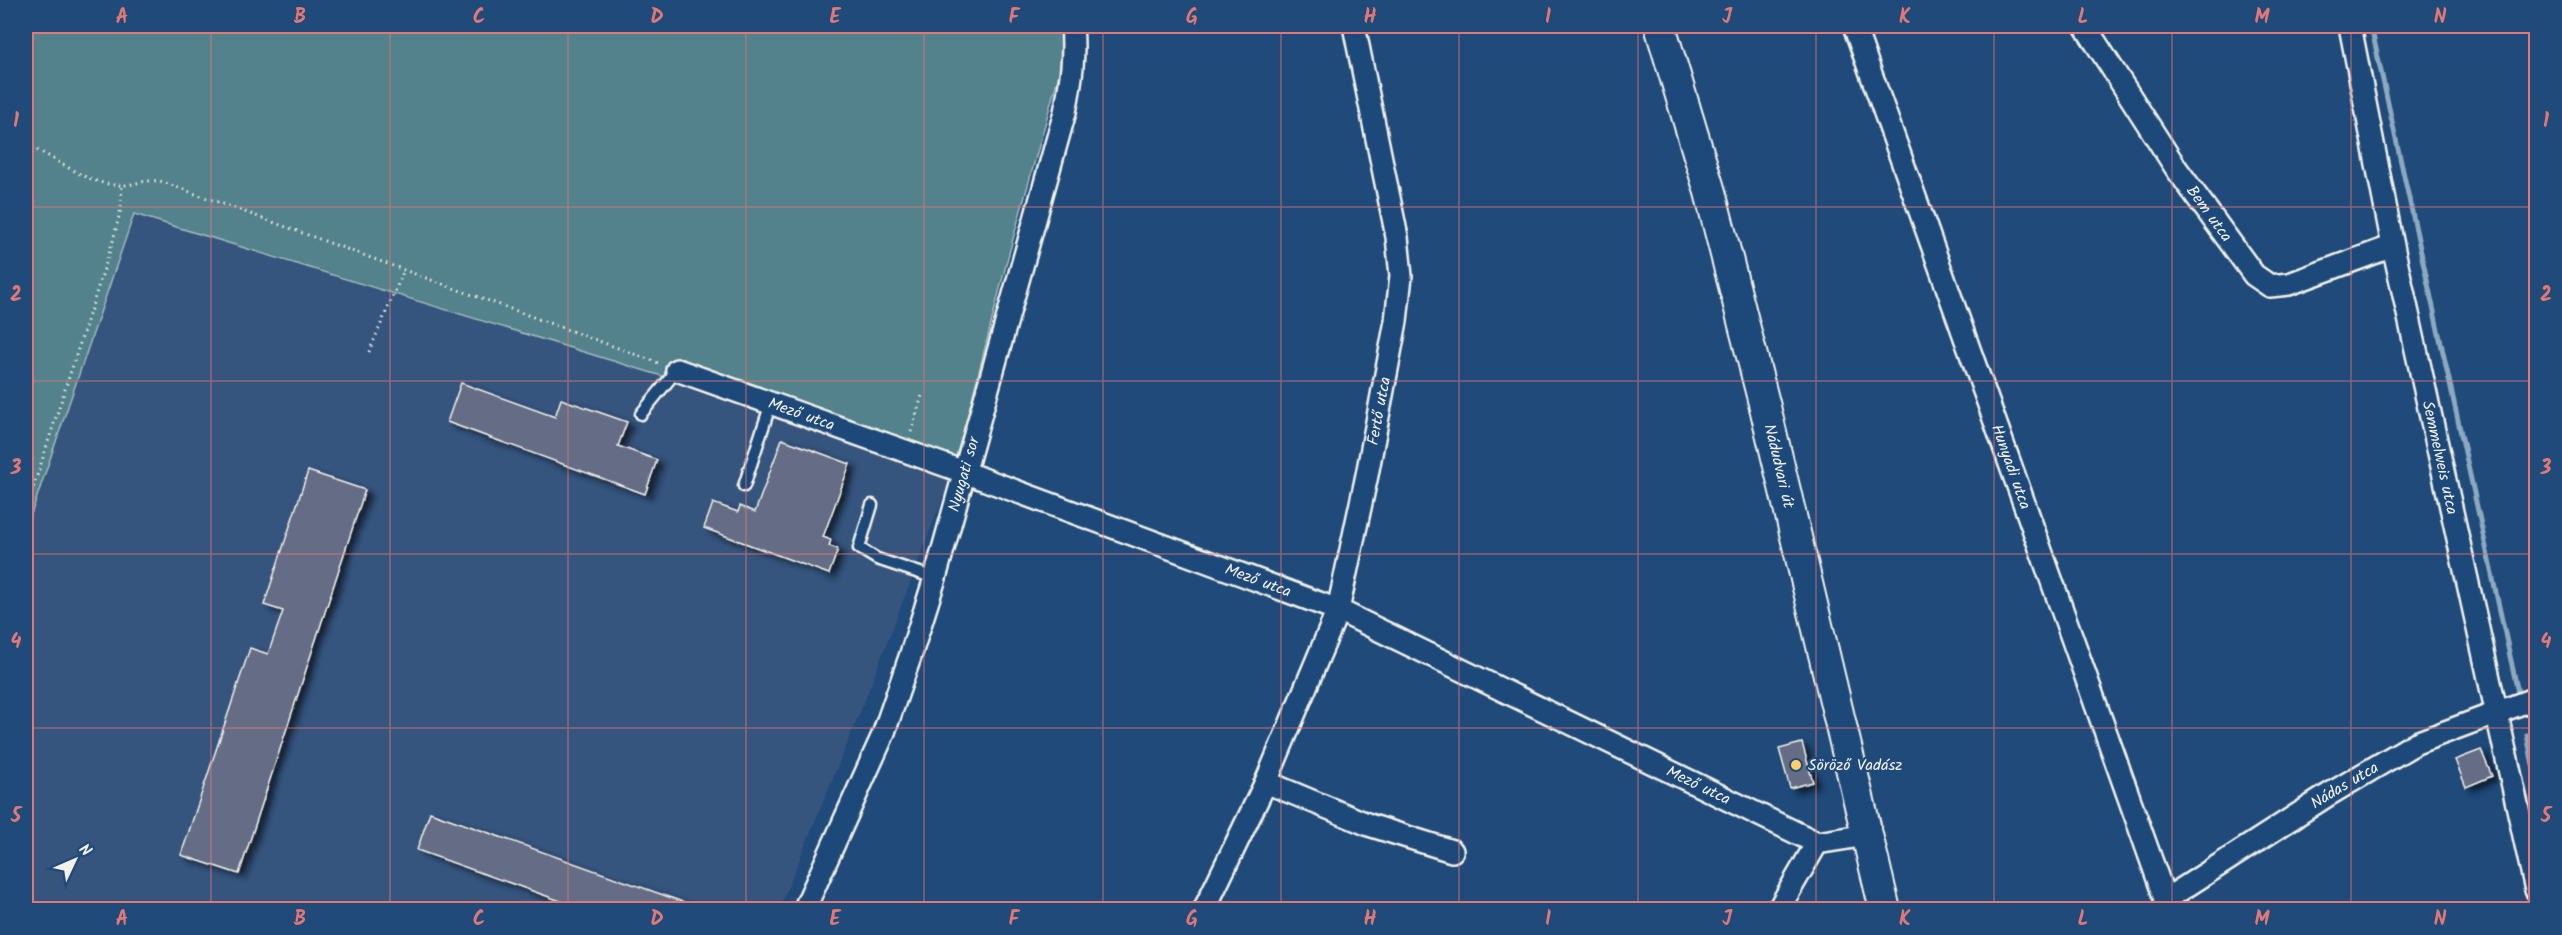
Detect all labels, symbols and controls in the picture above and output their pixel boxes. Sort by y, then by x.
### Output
text: A [116,2,128,34]
text: B [294,2,306,34]
text: C [473,2,485,34]
text: D [650,2,664,34]
text: E [829,2,841,34]
text: F [1009,2,1021,34]
text: G [1186,2,1198,34]
text: H [1363,2,1377,34]
text: I [1545,2,1551,34]
text: J [1722,2,1733,34]
text: K [1899,2,1911,34]
text: L [2078,2,2088,34]
text: M [2254,2,2270,34]
text: N [2434,2,2447,34]
text: 1 [13,106,19,138]
text: 1 [2543,106,2549,138]
street label: Bem utca [2180,180,2238,247]
text: 2 [10,280,22,312]
text: 2 [2540,280,2552,312]
street label: Fertő utca [1360,375,1398,447]
street label: Mező utca [765,391,838,438]
street label: Semmelweis utca [2415,398,2465,517]
street label: Nádudvari út [1757,421,1801,511]
street label: Hunyadi utca [1984,421,2038,513]
street label: Nyugati sor [942,432,987,515]
text: 3 [10,453,22,485]
text: 3 [2540,453,2552,485]
street label: Mező utca [1221,557,1295,604]
text: 4 [11,627,22,659]
text: 4 [2541,627,2552,659]
place label: Söröző Vadász [1808,753,1902,778]
street label: Nádas utca [2305,755,2383,816]
marker: Söröző Vadász [1789,758,1803,772]
street label: Mező utca [1662,759,1735,812]
text: 5 [10,801,23,833]
text: 5 [2540,801,2553,833]
north arrow [45,830,105,890]
text: N [72,838,97,863]
text: A [116,904,128,935]
text: B [294,904,306,935]
text: C [473,904,485,935]
text: D [650,904,664,935]
text: E [829,904,841,935]
text: F [1009,904,1021,935]
text: G [1186,904,1198,935]
text: H [1363,904,1377,935]
text: I [1545,904,1551,935]
text: J [1722,904,1733,935]
text: K [1899,904,1911,935]
text: L [2078,904,2088,935]
text: M [2254,904,2270,935]
text: N [2434,904,2447,935]

